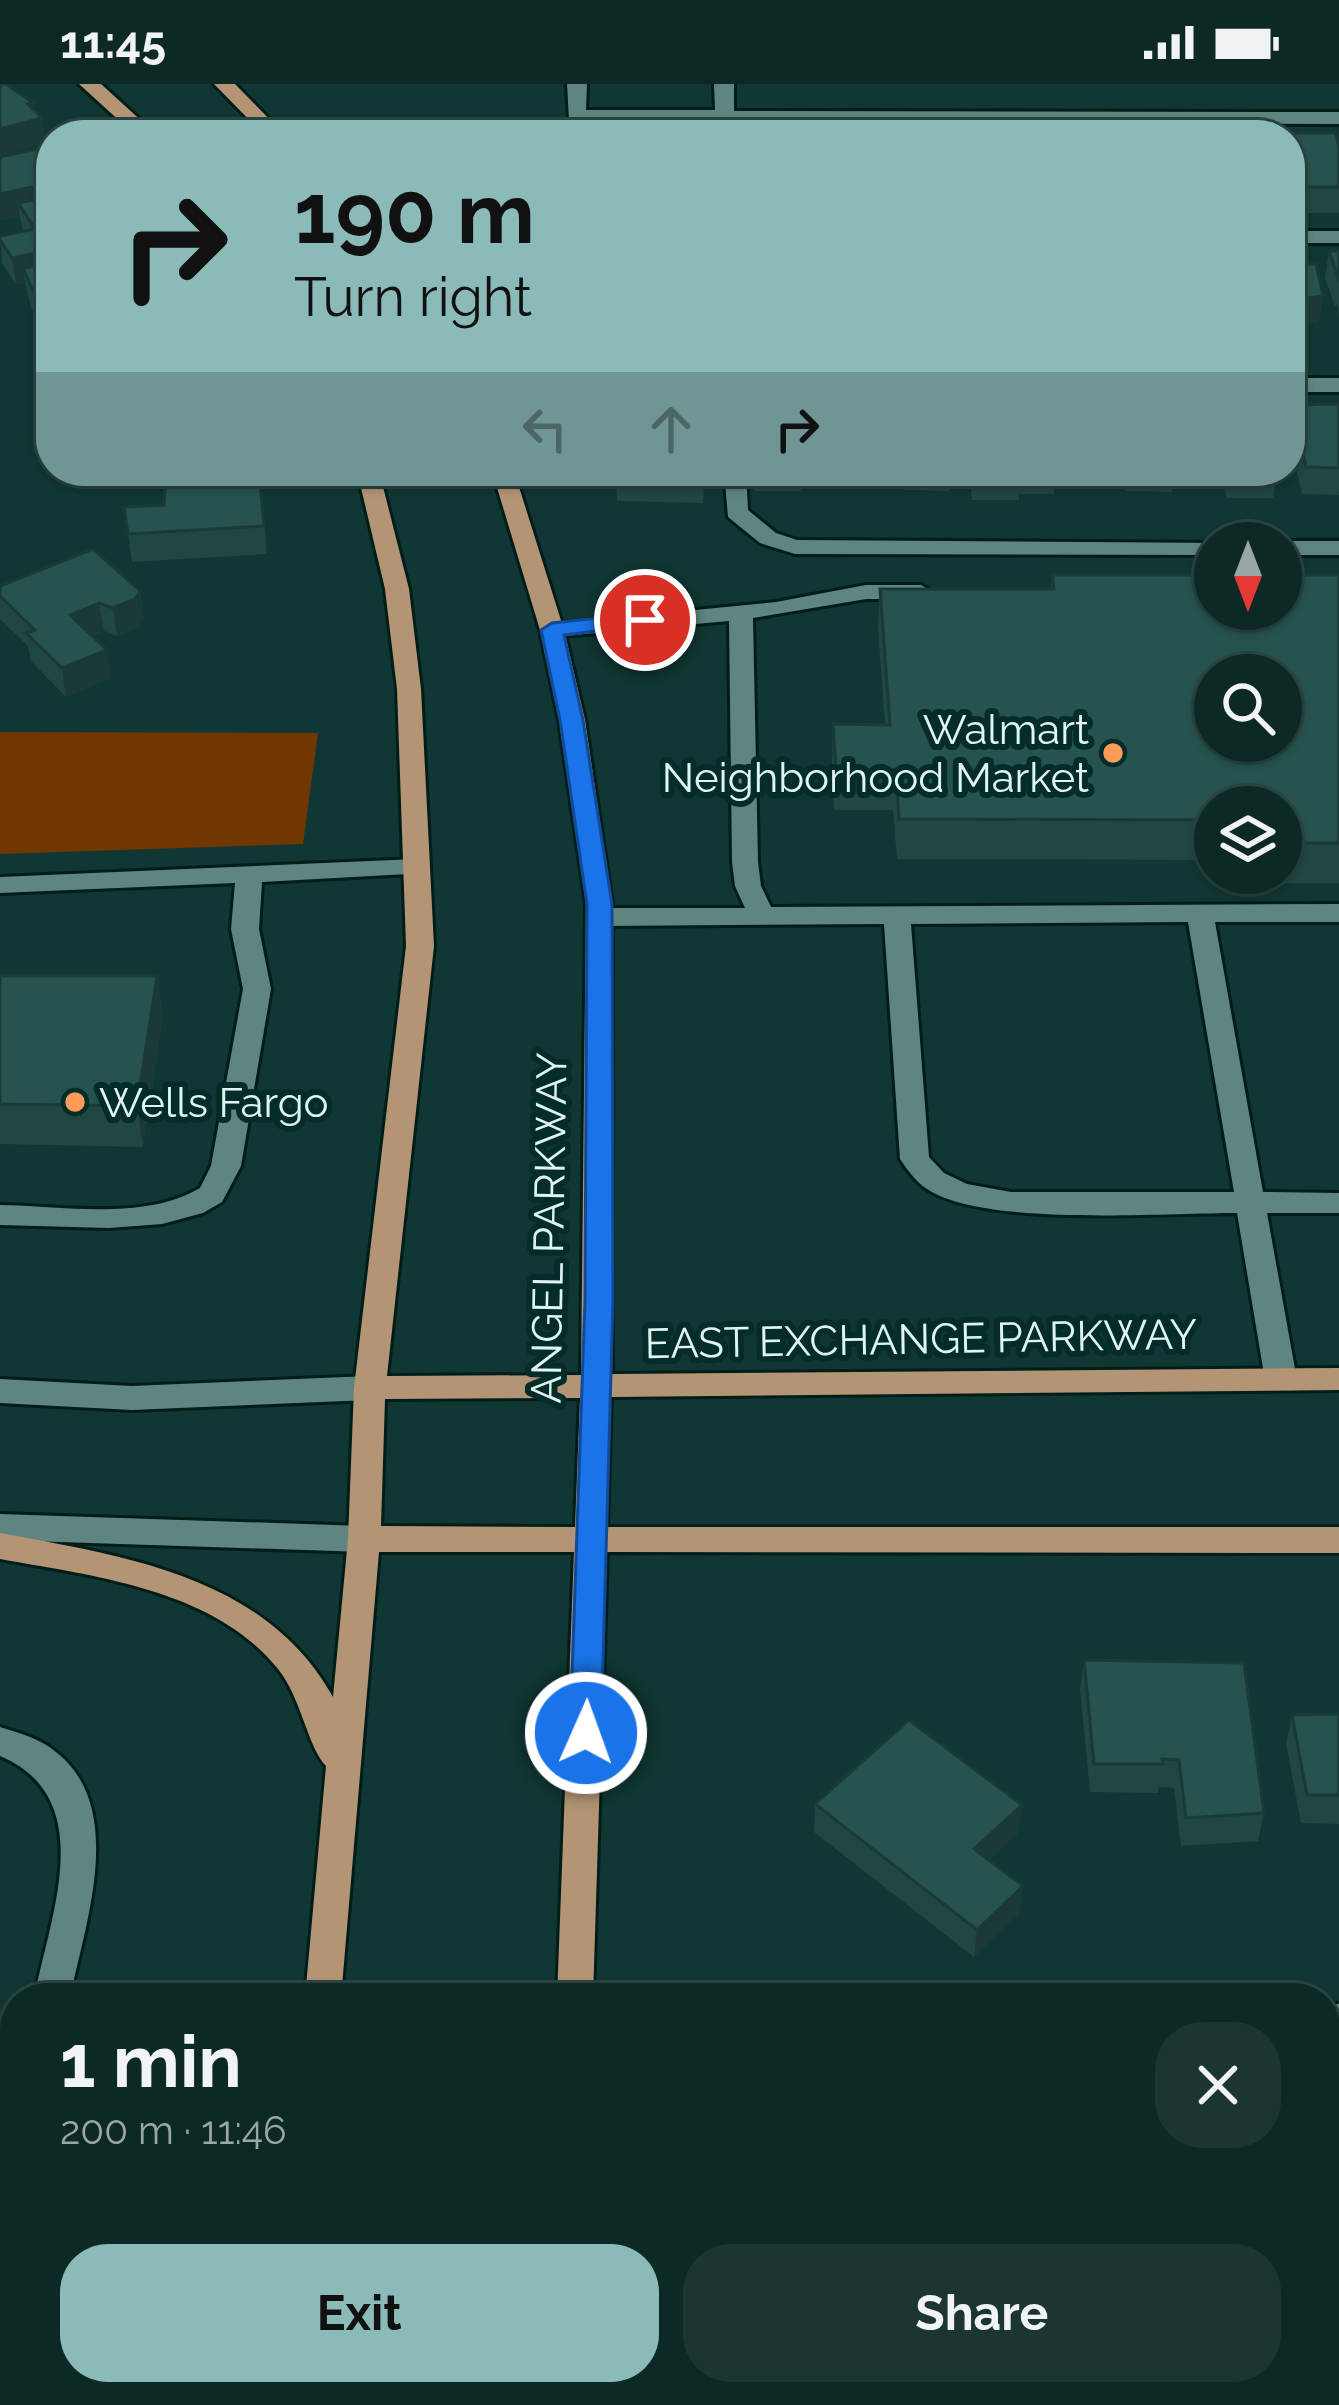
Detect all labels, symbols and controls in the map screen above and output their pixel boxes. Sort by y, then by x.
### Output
text: 11:45 [60,16,166,69]
text: 190 m [294,164,535,263]
icon: right [96,168,252,324]
text: Turn right [294,265,532,329]
icon: left [512,396,578,462]
icon: ahead [638,396,704,462]
icon: right [764,396,830,462]
north arrow [1194,522,1302,630]
map controls [1194,522,1302,894]
pin [594,569,696,671]
icon: arrive [612,587,678,653]
button: search [1194,654,1302,762]
place label: Walmart Neighborhood Market [662,705,1089,802]
marker: Walmart Neighborhood Market [1100,740,1126,766]
button: layers [1194,786,1302,894]
street label: ANGEL PARKWAY [521,1052,577,1404]
place label: Wells Fargo [99,1078,329,1127]
marker: Wells Fargo [62,1089,88,1115]
street label: EAST EXCHANGE PARKWAY [644,1310,1198,1368]
position arrow [523,1670,649,1796]
text: 1 min [60,2019,242,2104]
button: close [1155,2022,1281,2148]
text: 200 m · 11:46 [60,2107,287,2153]
button: Exit [60,2244,659,2382]
button: Share [683,2244,1281,2382]

